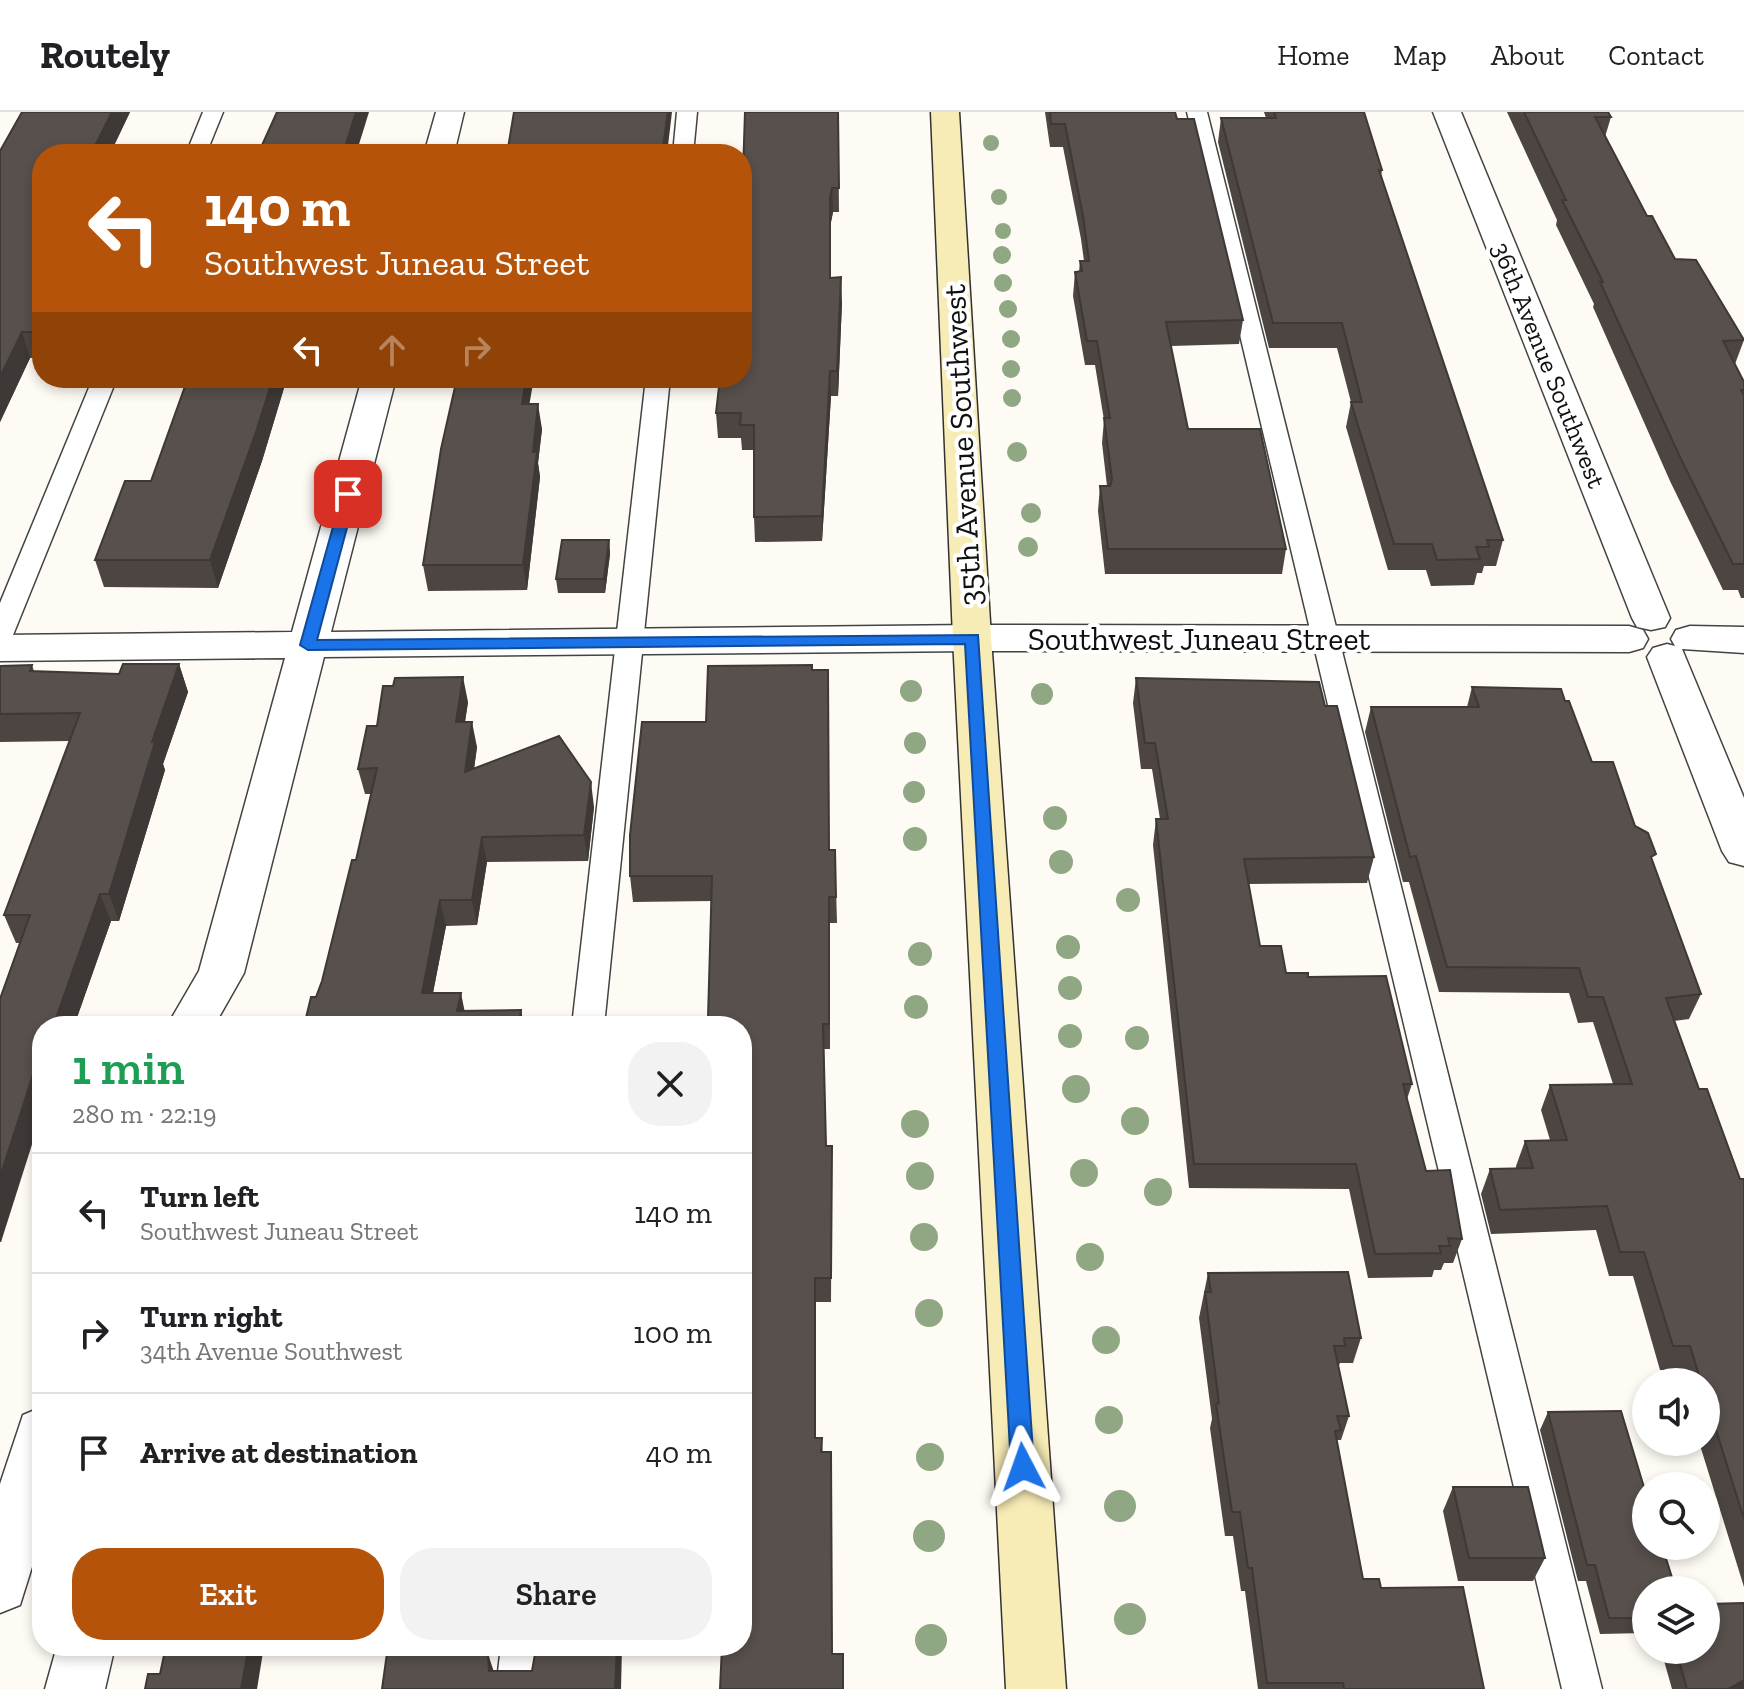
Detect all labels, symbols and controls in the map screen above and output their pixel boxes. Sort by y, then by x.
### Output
text: Routely [40,32,170,78]
text: Home [1277,39,1349,72]
text: Map [1393,39,1447,72]
text: About [1491,39,1564,72]
text: Contact [1608,39,1704,72]
text: 140 m [204,173,350,240]
icon: left [72,176,176,280]
street label: 36th Avenue Southwest [1485,237,1613,493]
text: Southwest Juneau Street [204,241,589,284]
street label: 35th Avenue Southwest [935,283,989,607]
icon: left [286,328,330,372]
icon: ahead [370,328,414,372]
icon: right [454,328,498,372]
pin [314,460,382,528]
icon: arrive [326,472,370,516]
street label: Southwest Juneau Street [1028,620,1370,658]
text: 1 min [72,1039,185,1096]
button: close [628,1042,712,1126]
text: 280 m · 22:19 [72,1098,217,1130]
text: Turn left [140,1179,259,1215]
icon: left [72,1191,116,1235]
text: 140 m [634,1195,712,1231]
text: Southwest Juneau Street [140,1215,418,1247]
text: Turn right [140,1299,282,1335]
icon: right [72,1311,116,1355]
text: 100 m [633,1315,712,1351]
text: 34th Avenue Southwest [140,1335,402,1367]
map controls [1632,1368,1720,1664]
button: sound [1632,1368,1720,1456]
position arrow [981,1425,1065,1509]
icon: arrive [72,1431,116,1475]
text: Arrive at destination [140,1435,417,1471]
text: 40 m [646,1435,712,1471]
button: search [1632,1472,1720,1560]
button: Exit [72,1548,384,1640]
button: Share [400,1548,712,1640]
button: layers [1632,1576,1720,1664]

